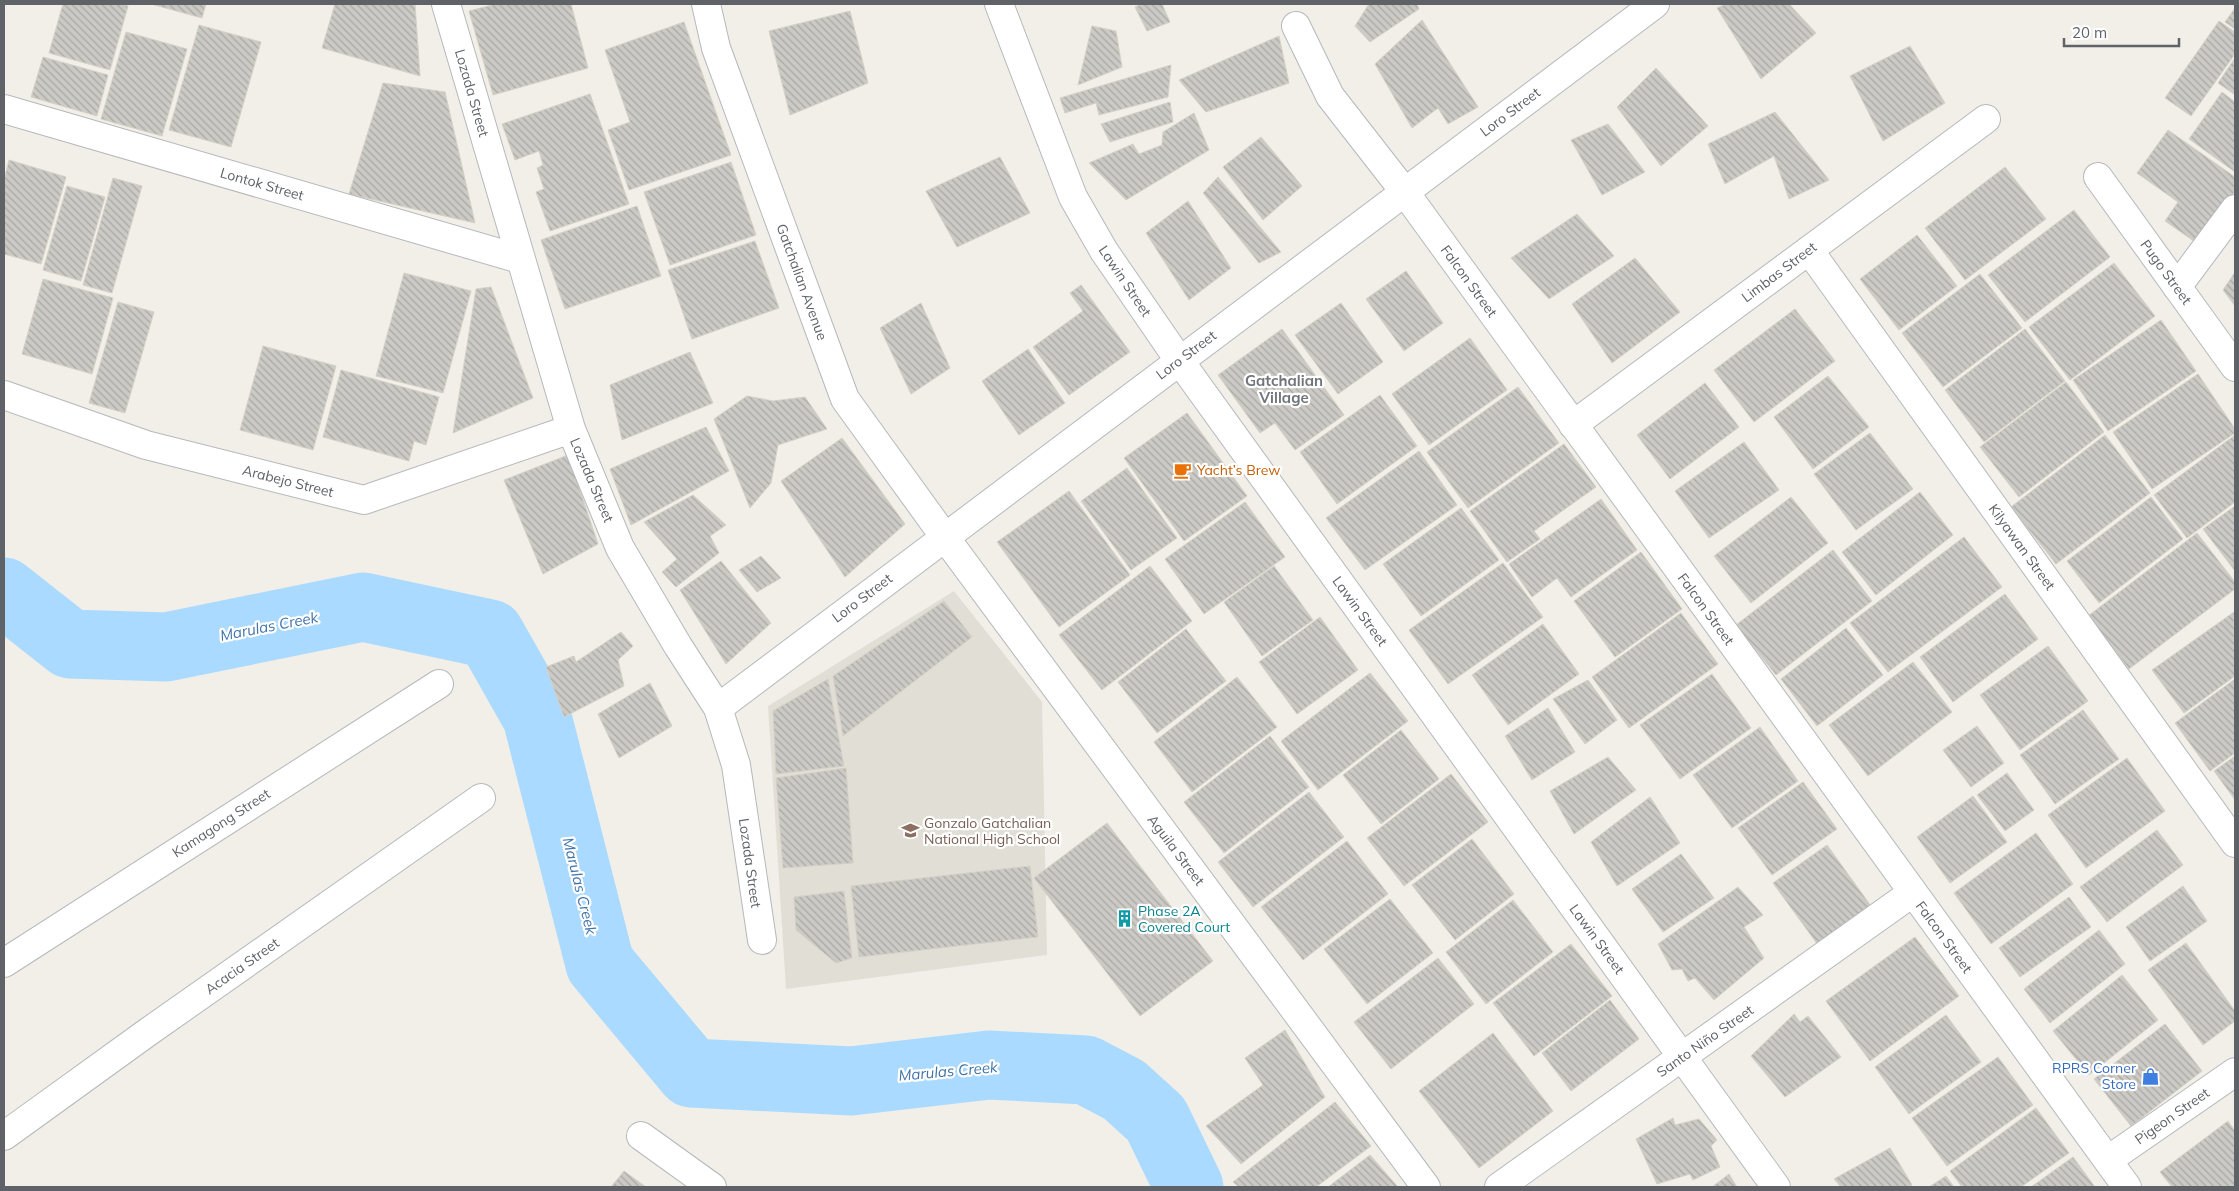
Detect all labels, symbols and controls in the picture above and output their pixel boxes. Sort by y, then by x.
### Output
scale bar [2064,15,2179,47]
text: 20 m [2072,23,2107,42]
street label: Lozada Street [451,47,493,139]
street label: Loro Street [1476,83,1544,141]
street label: Lontok Street [218,163,306,205]
street label: Gatchalian Avenue [773,221,831,343]
street label: Pugo Street [2136,236,2196,308]
street label: Limbas Street [1738,238,1820,306]
street label: Falcon Street [1437,241,1501,321]
street label: Lawin Street [1095,242,1155,320]
street label: Loro Street [1152,326,1220,384]
district label: Gatchalian Village [1245,371,1323,407]
street label: Lozada Street [566,435,618,525]
cafe icon: Yacht’s Brew [1173,460,1193,480]
street label: Arabejo Street [240,461,336,501]
place label: Yacht’s Brew [1196,461,1280,479]
street label: Kilyawan Street [1985,500,2059,594]
street label: Loro Street [828,569,896,627]
street label: Falcon Street [1674,569,1738,649]
street label: Lawin Street [1329,573,1391,650]
water label: Marulas Creek [218,607,321,645]
street label: Kamagong Street [169,785,274,861]
street label: Aguila Street [1143,811,1209,889]
place label: Gonzalo Gatchalian National High School [924,814,1060,848]
street label: Lozada Street [735,817,765,909]
school or university icon: Gonzalo Gatchalian National High School [900,821,920,841]
water label: Marulas Creek [559,835,602,938]
street label: Falcon Street [1912,897,1976,977]
street label: Lawin Street [1566,901,1628,978]
place label: Phase 2A Covered Court [1138,902,1230,936]
building icon: Phase 2A Covered Court [1114,909,1134,929]
street label: Acacia Street [201,934,283,998]
street label: Santo Niño Street [1653,1001,1757,1081]
water label: Marulas Creek [898,1057,1000,1085]
place label: RPRS Corner Store [2052,1059,2137,1093]
shop icon: RPRS Corner Store [2140,1066,2160,1086]
street label: Pigeon Street [2131,1084,2213,1148]

